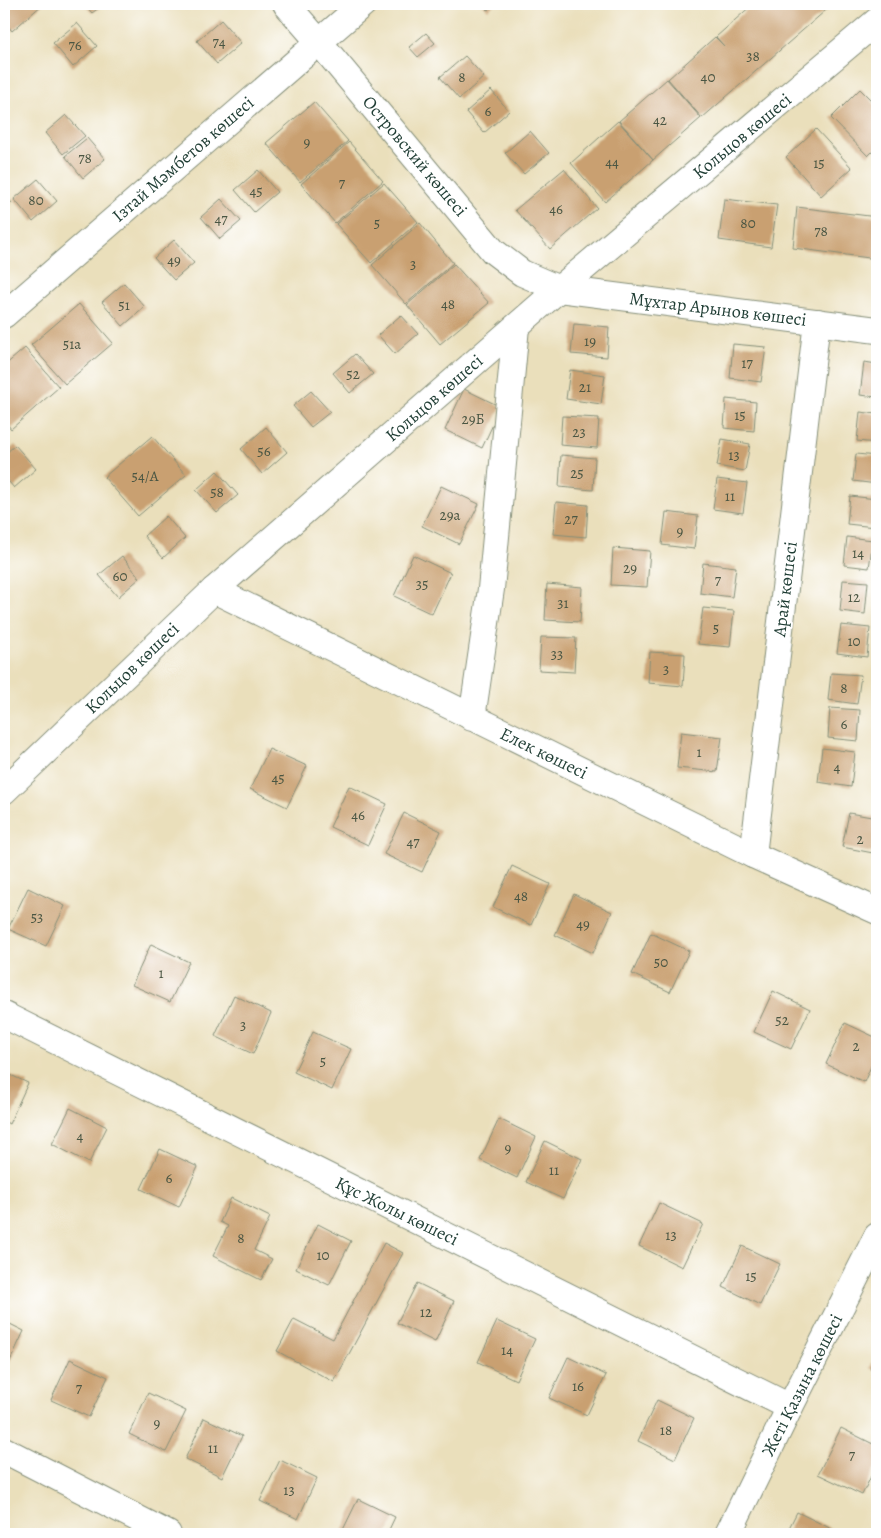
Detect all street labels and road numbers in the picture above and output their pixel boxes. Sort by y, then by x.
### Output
street label: Кольцов көшесі [688,88,796,184]
street label: Островский көшесі [357,90,473,222]
street label: Ізтай Мәмбетов көшесі [107,91,259,227]
street label: Мұхтар Арынов көшесі [628,286,808,332]
street label: Кольцов көшесі [380,349,488,447]
street label: Арай көшесі [767,540,803,639]
street label: Кольцов көшесі [80,617,184,719]
street label: Елек көшесі [496,721,592,785]
street label: Құс Жолы көшесі [332,1171,462,1251]
street label: Жеті Қазына көшесі [756,1310,848,1460]

